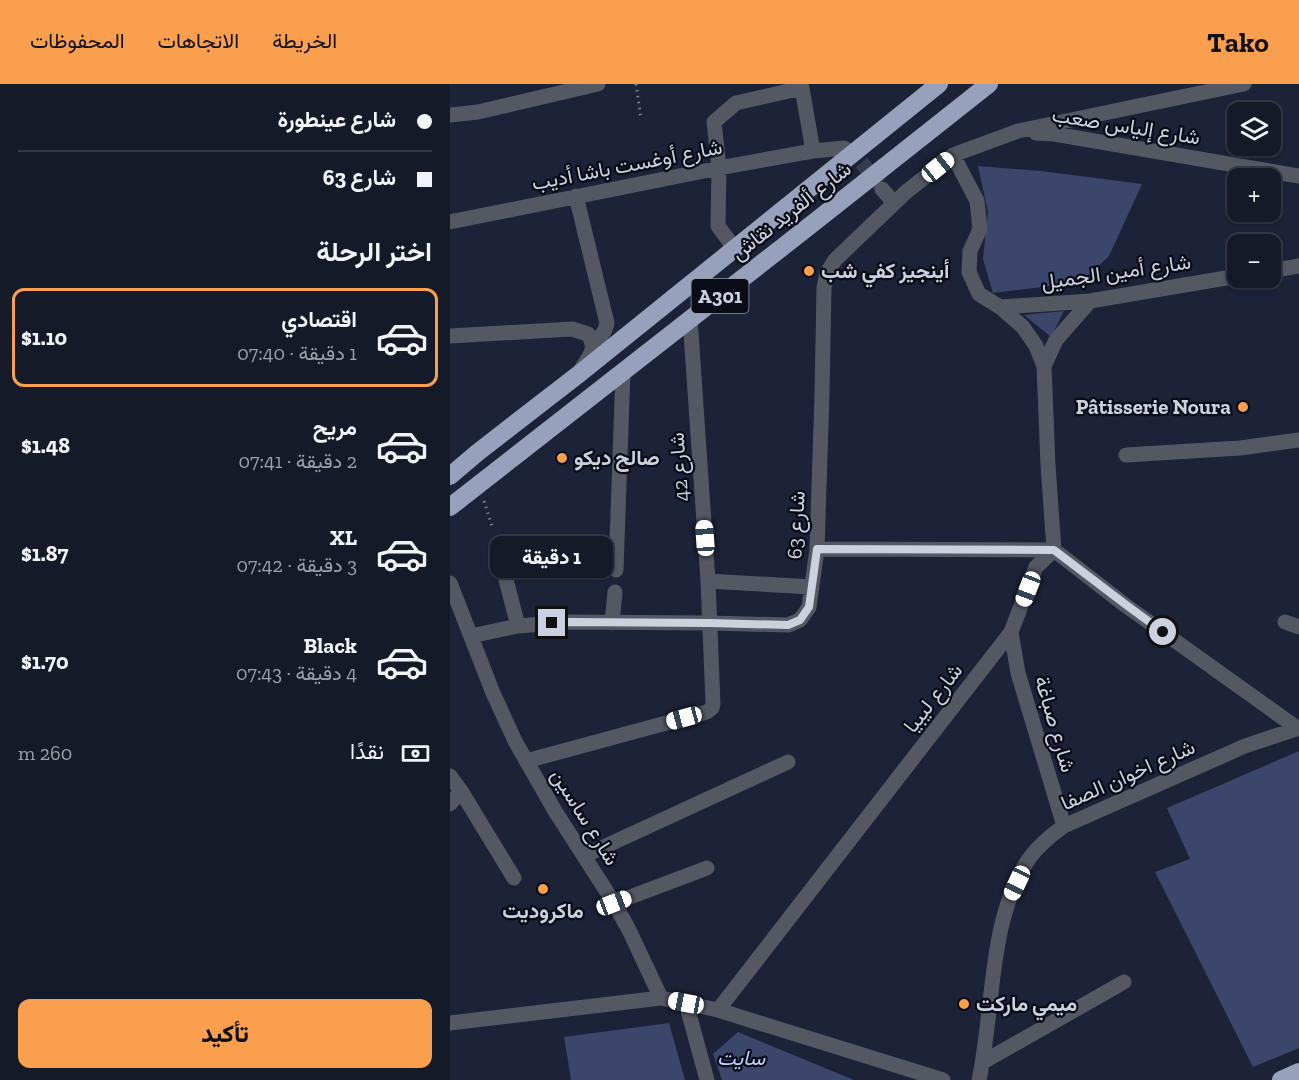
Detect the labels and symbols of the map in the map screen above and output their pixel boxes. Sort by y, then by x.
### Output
street label: شارع إلياس صعب [1050,101,1202,152]
street label: شارع أوغست باشا أديب [529,134,725,197]
car [918,149,958,185]
street label: شارع ألفريد نقاش [726,156,857,267]
street label: شارع أمين الجميل [1039,249,1193,296]
place label: أينجيز كفي شب [821,258,949,288]
marker: أينجيز كفي شب [802,264,816,278]
road number: A301 [692,279,748,313]
place label: Pâtisserie Noura [1076,394,1231,419]
marker: Pâtisserie Noura [1236,400,1250,414]
street label: شارع 42 [664,432,695,502]
place label: صالح ديكو [574,445,660,472]
marker: صالح ديكو [555,451,569,465]
street label: شارع 63 [781,490,812,560]
car [695,519,715,557]
callout: 1 دقيقة [490,536,614,578]
car [1013,569,1043,609]
route end [538,609,565,636]
route start [1149,618,1176,645]
street label: شارع ليبيا [898,658,969,739]
street label: شارع صباغة [1028,673,1081,776]
car [664,705,704,731]
street label: شارع اخوان الصفا [1057,734,1199,817]
street label: شارع ساسين [544,764,625,871]
car [1001,863,1033,903]
marker: ماكروديت [536,882,550,896]
car [594,888,634,918]
place label: ماكروديت [502,898,584,924]
car [667,991,705,1015]
place label: ميمي ماركت [976,991,1077,1021]
marker: ميمي ماركت [957,997,971,1011]
park label: سايت [717,1045,765,1070]

